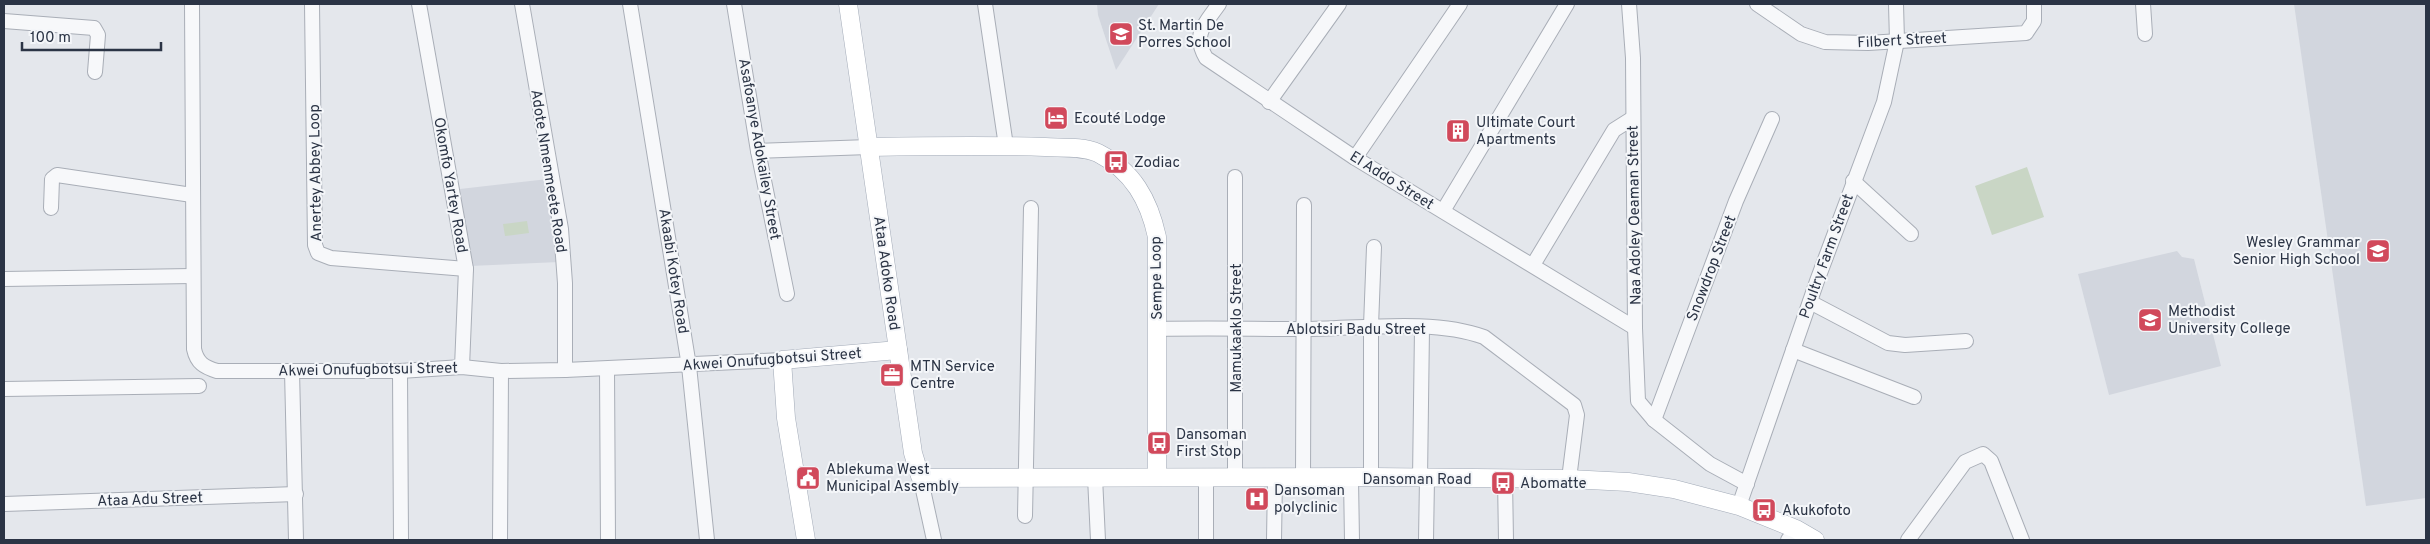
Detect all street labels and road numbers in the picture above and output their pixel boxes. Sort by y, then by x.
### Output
street label: Filbert Street [1857,30,1947,53]
street label: Asafoanye Adokailey Street [733,57,784,242]
street label: Adote Nmenmeete Road [525,88,570,254]
street label: Anertey Abbey Loop [306,104,327,242]
street label: Okomfo Yartey Road [428,116,471,255]
street label: Naa Adoley Oeaman Street [1624,125,1647,305]
street label: El Addo Street [1345,148,1437,215]
street label: Poultry Farm Street [1796,192,1859,321]
street label: Akaabi Kotey Road [653,207,692,335]
street label: Snowdrop Street [1683,213,1741,324]
street label: Ataa Adoko Road [868,215,903,332]
street label: Sempe Loop [1147,236,1168,320]
street label: Mamukaaklo Street [1228,263,1247,393]
street label: Ablotsiri Badu Street [1286,321,1426,340]
street label: Akwei Onufugbotsui Street [682,345,862,376]
street label: Akwei Onufugbotsui Street [278,359,458,382]
street label: Dansoman Road [1362,471,1472,490]
street label: Ataa Adu Street [97,489,203,512]

